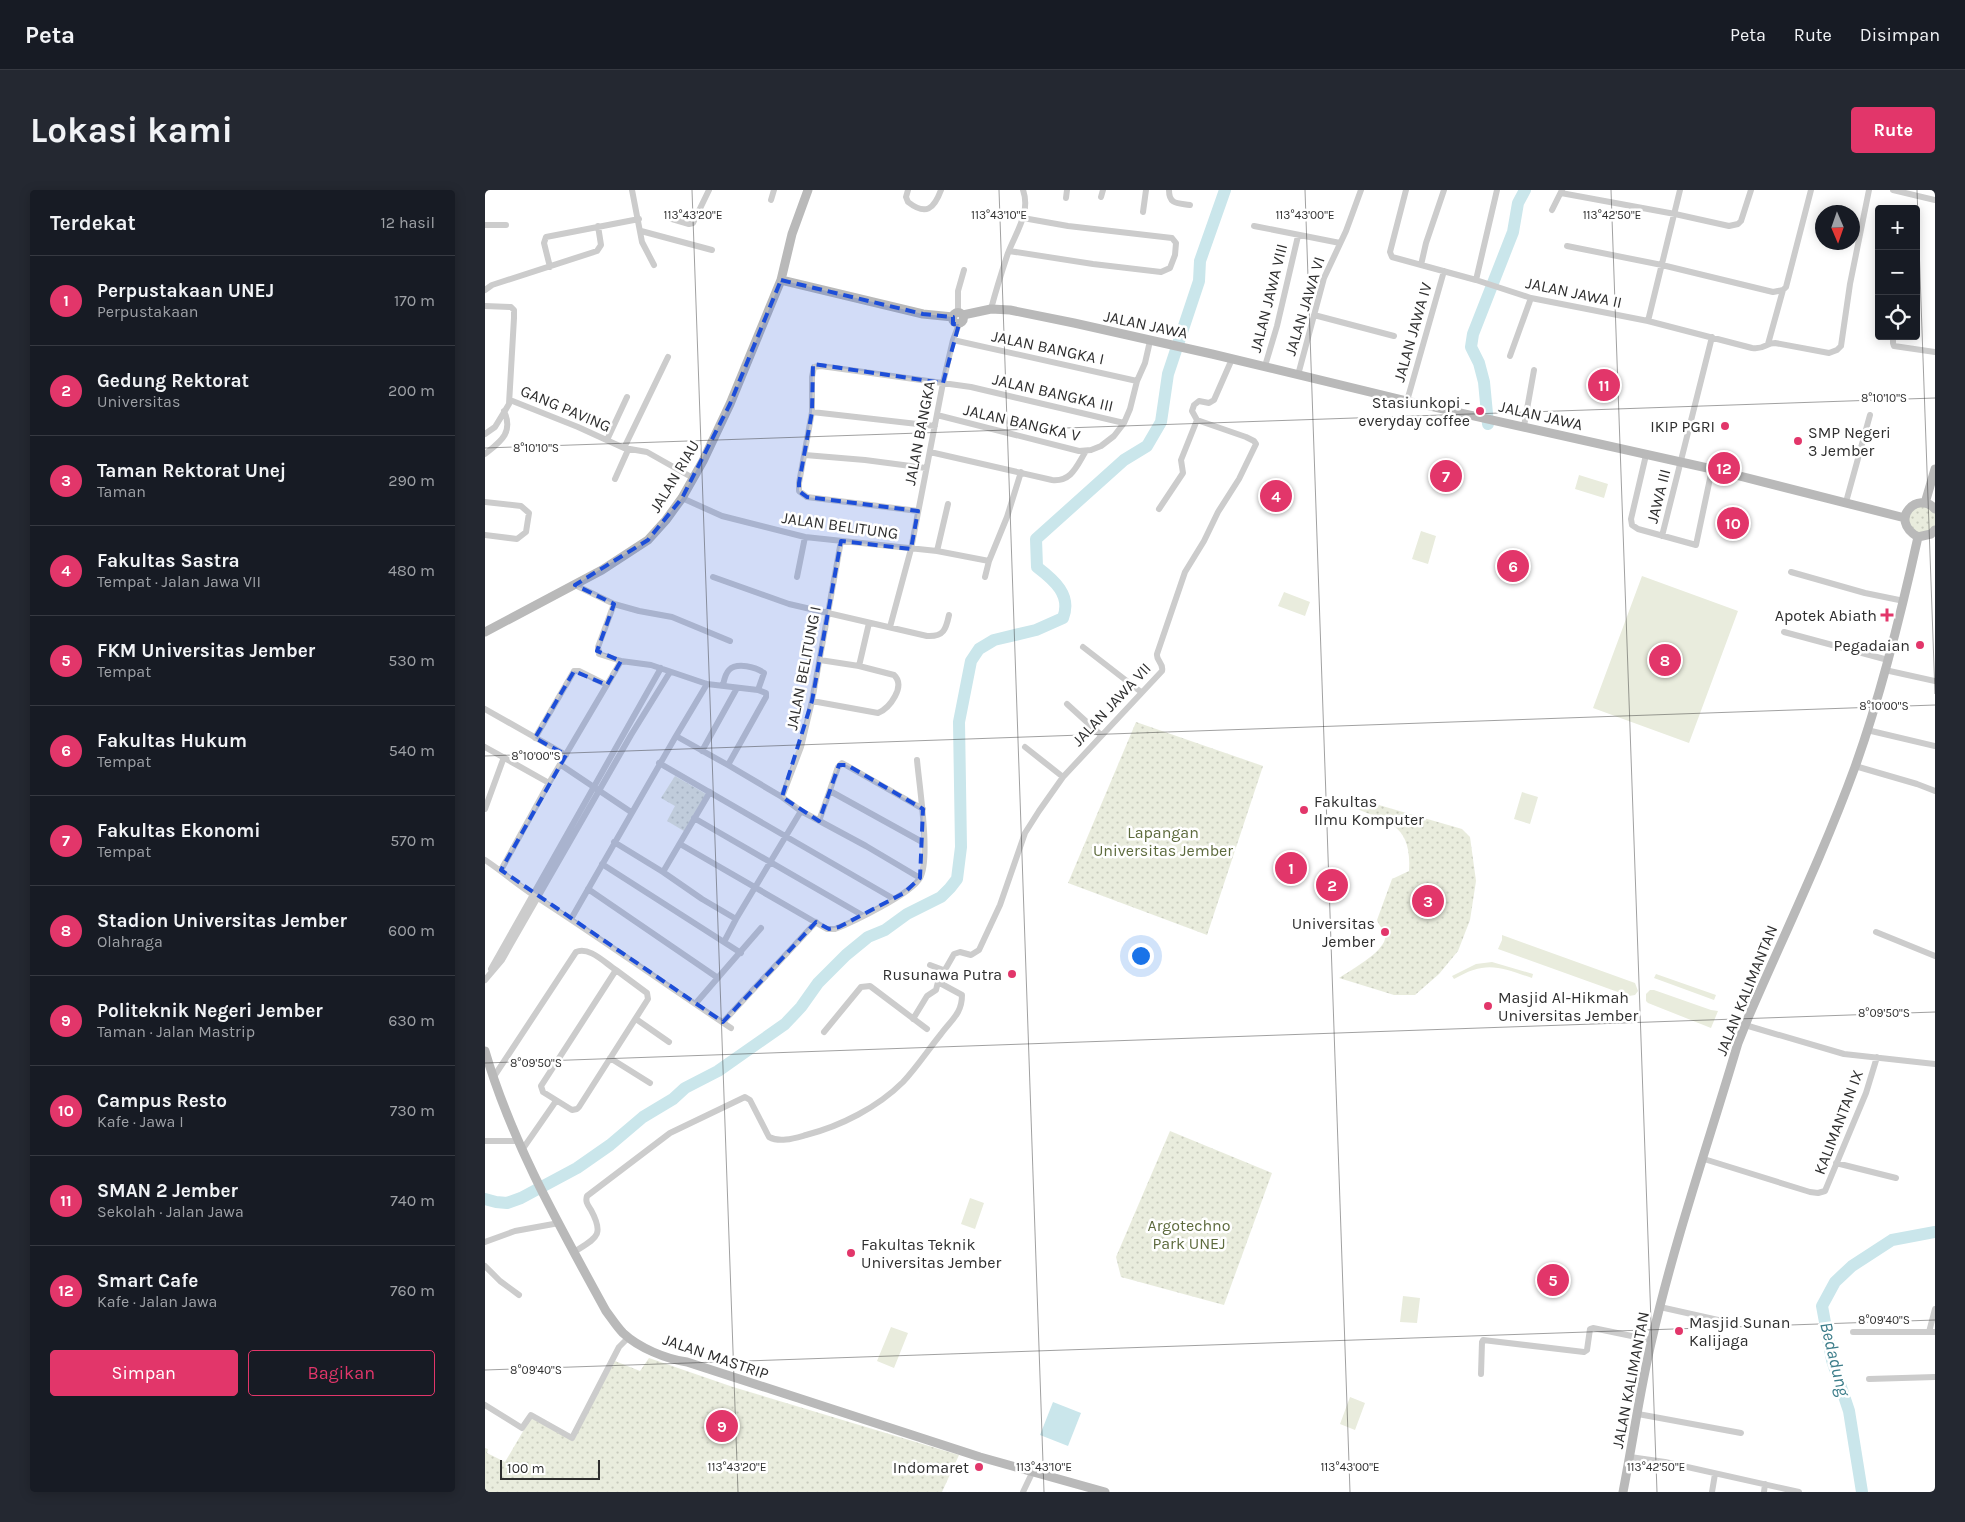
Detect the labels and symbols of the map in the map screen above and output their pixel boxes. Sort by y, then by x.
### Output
north arrow [1815,205,1860,250]
text: 113°43'20"E [664,208,723,222]
text: 113°43'10"E [971,208,1027,222]
text: 113°43'00"E [1275,208,1335,222]
text: 113°42'50"E [1583,208,1641,222]
street label: JALAN JAWA VIII [1246,242,1291,355]
street label: JALAN JAWA VI [1280,254,1329,358]
street label: JALAN JAWA II [1524,273,1624,312]
street label: JALAN JAWA IV [1389,280,1436,384]
street label: JALAN JAWA [1102,306,1190,343]
street label: JALAN BANGKA I [990,326,1106,369]
pin: 11 [1588,366,1620,404]
street label: JALAN BANGKA III [991,369,1115,416]
street label: JALAN BANGKA [900,379,939,487]
street label: GANG PAVING [518,381,614,436]
text: 8°10'10"S [1861,391,1907,405]
place label: Stasiunkopi - everyday coffee [1358,393,1470,430]
street label: JALAN JAWA [1497,397,1585,434]
street label: JALAN BANGKA V [962,400,1082,445]
marker: Stasiunkopi - everyday coffee [1474,405,1486,417]
place label: IKIP PGRI [1650,417,1715,436]
marker: IKIP PGRI [1719,420,1731,432]
place label: SMP Negeri 3 Jember [1808,423,1891,460]
marker: SMP Negeri 3 Jember [1792,435,1804,447]
street label: JALAN RIAU [645,437,703,516]
text: 8°10'10"S [513,441,559,455]
pin: 12 [1708,449,1740,487]
pin: 7 [1430,457,1462,495]
street label: JAWA III [1643,467,1674,525]
pin: 4 [1260,477,1292,515]
pin: 10 [1717,504,1749,542]
street label: JALAN BELITUNG [780,508,900,543]
pin: 6 [1497,547,1529,585]
street label: JALAN BELITUNG I [782,604,825,732]
place label: Apotek Abiath [1775,606,1877,625]
marker: Apotek Abiath [1881,609,1893,621]
place label: Pegadaian [1834,636,1910,655]
marker: Pegadaian [1914,639,1926,651]
pin: 8 [1649,641,1681,679]
street label: JALAN JAWA VII [1068,659,1155,750]
text: 8°10'00"S [1859,699,1909,713]
text: 8°10'00"S [511,749,561,763]
place label: Fakultas Ilmu Komputer [1314,792,1424,829]
marker: Fakultas Ilmu Komputer [1298,804,1310,816]
park label: Lapangan Universitas Jember [1093,823,1233,860]
pin: 1 [1275,849,1307,887]
pin: 2 [1316,866,1348,904]
pin: 3 [1412,882,1444,920]
place label: Universitas Jember [1292,914,1375,951]
street label: JALAN KALIMANTAN [1712,922,1781,1058]
marker: Universitas Jember [1379,926,1391,938]
your location [1128,943,1154,969]
place label: Rusunawa Putra [883,965,1002,984]
marker: Rusunawa Putra [1006,968,1018,980]
place label: Masjid Al-Hikmah Universitas Jember [1498,988,1638,1025]
marker: Masjid Al-Hikmah Universitas Jember [1482,1000,1494,1012]
text: 8°09'50"S [1858,1006,1910,1020]
text: 8°09'50"S [510,1056,562,1070]
street label: KALIMANTAN IX [1810,1067,1867,1177]
park label: Argotechno Park UNEJ [1147,1216,1231,1253]
place label: Fakultas Teknik Universitas Jember [861,1235,1001,1272]
marker: Fakultas Teknik Universitas Jember [845,1247,857,1259]
pin: 5 [1537,1261,1569,1299]
street label: JALAN KALIMANTAN [1608,1310,1653,1450]
place label: Masjid Sunan Kalijaga [1689,1313,1790,1350]
text: 8°09'40"S [1858,1313,1910,1327]
water label: Bedadung [1815,1320,1855,1399]
marker: Masjid Sunan Kalijaga [1673,1325,1685,1337]
street label: JALAN MASTRIP [660,1329,771,1384]
text: 8°09'40"S [510,1363,562,1377]
pin: 9 [706,1407,738,1445]
scale bar [500,1457,600,1480]
place label: Indomaret [893,1458,969,1477]
text: 113°43'20"E [708,1460,767,1474]
text: 113°43'10"E [1016,1460,1072,1474]
text: 113°43'00"E [1320,1460,1380,1474]
text: 113°42'50"E [1627,1460,1685,1474]
marker: Indomaret [973,1461,985,1473]

